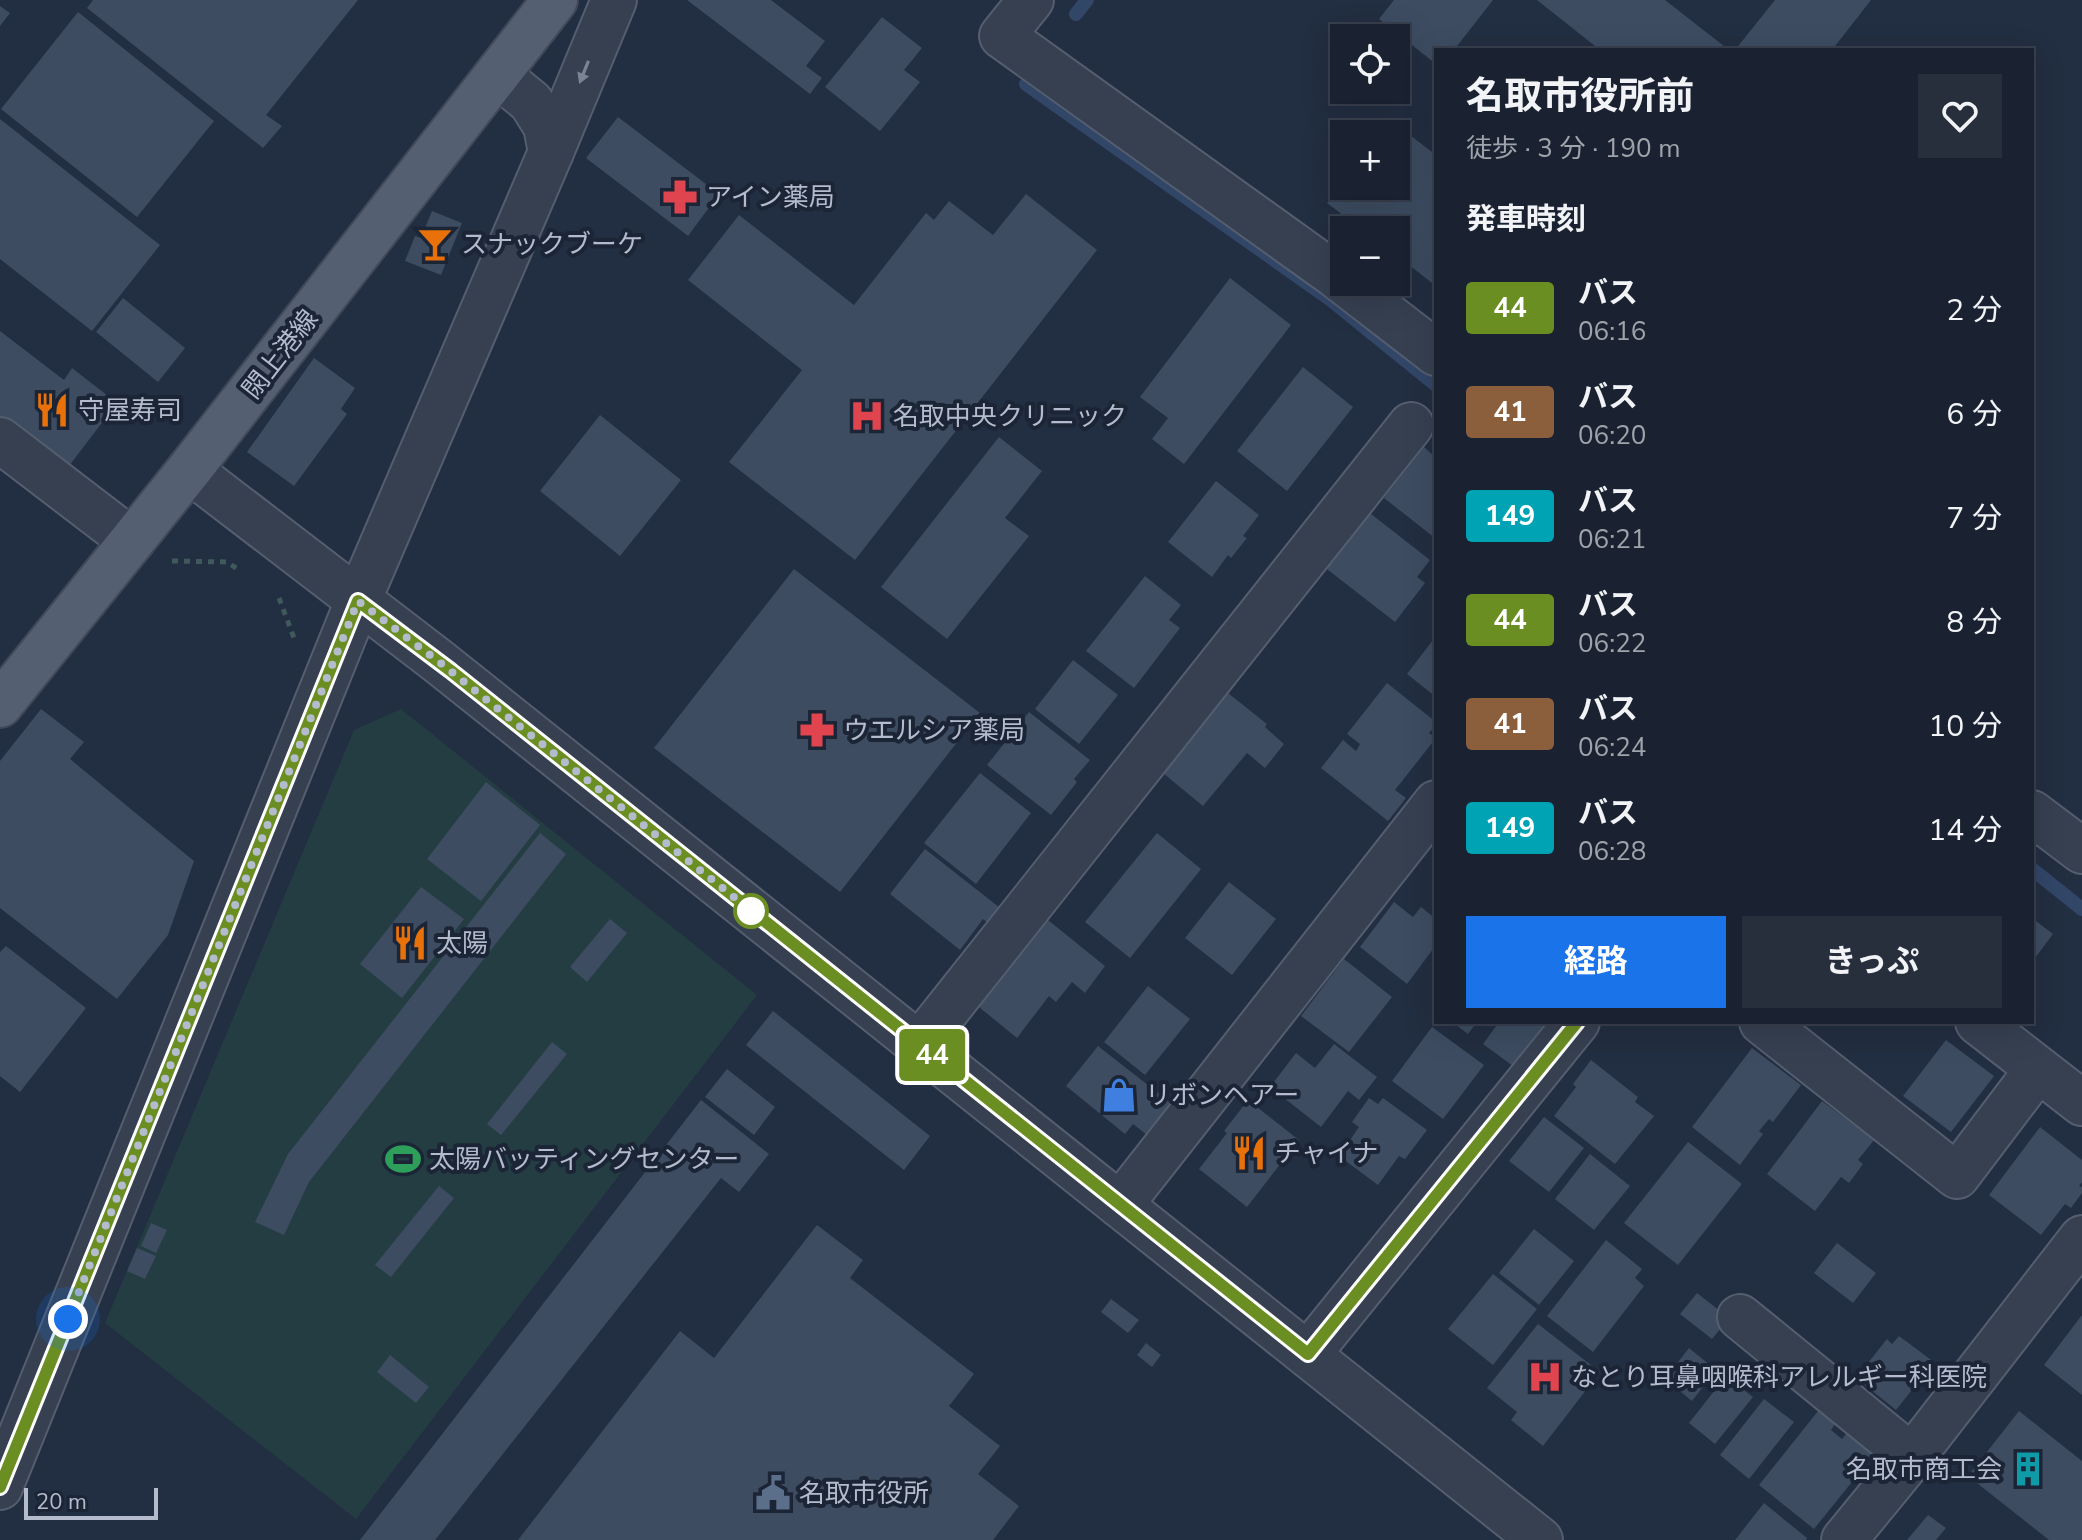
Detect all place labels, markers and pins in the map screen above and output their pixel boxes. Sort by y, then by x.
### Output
pharmacy icon: アイン薬局 [661,178,699,216]
place label: アイン薬局 [706,180,835,215]
bar icon: スナックブーケ [416,225,454,263]
place label: スナックブーケ [461,227,643,262]
restaurant icon: 守屋寿司 [33,391,71,429]
place label: 守屋寿司 [78,393,182,428]
hospital icon: 名取中央クリニック [848,397,886,435]
place label: 名取中央クリニック [893,399,1127,434]
pharmacy icon: ウエルシア薬局 [798,711,836,749]
place label: ウエルシア薬局 [843,713,1025,748]
unlabelled marker [734,894,768,928]
restaurant icon: 太陽 [391,924,429,962]
place label: 太陽 [436,926,488,961]
shop icon: リボンヘアー [1100,1076,1138,1114]
place label: リボンヘアー [1145,1078,1299,1113]
restaurant icon: チャイナ [1230,1134,1268,1172]
place label: チャイナ [1275,1136,1378,1171]
sports icon: 太陽バッティングセンター [384,1140,422,1178]
place label: 太陽バッティングセンター [429,1142,739,1177]
hospital icon: なとり耳鼻咽喉科アレルギー科医院 [1526,1358,1564,1396]
place label: なとり耳鼻咽喉科アレルギー科医院 [1571,1360,1987,1395]
building icon: 名取市商工会 [2009,1450,2047,1488]
place label: 名取市商工会 [1846,1452,2002,1487]
public building icon: 名取市役所 [754,1474,792,1512]
place label: 名取市役所 [799,1476,929,1511]

